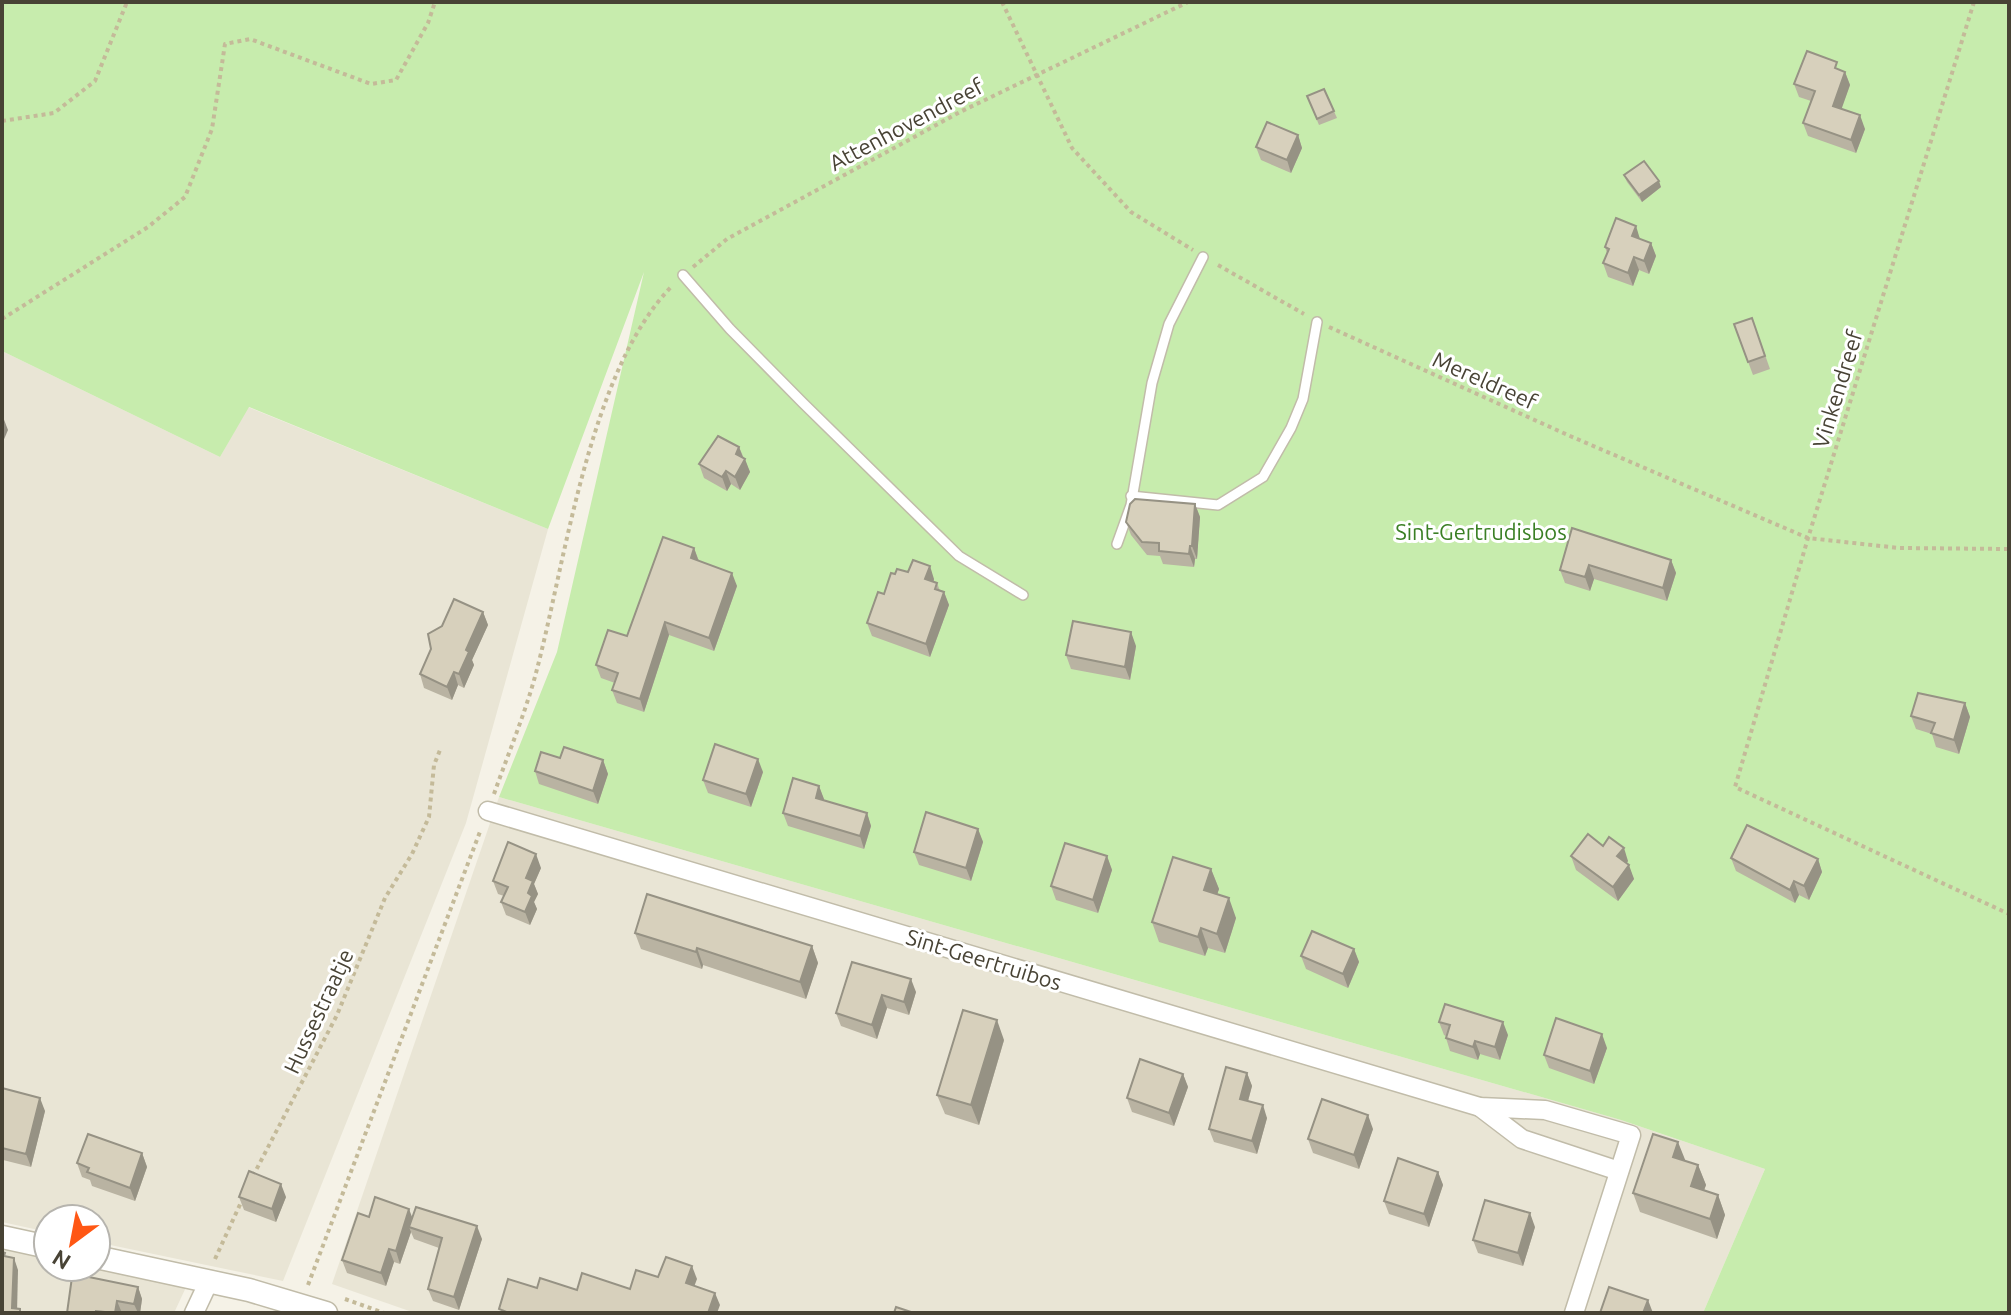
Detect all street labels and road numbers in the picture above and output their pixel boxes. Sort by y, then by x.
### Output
street label: Attenhovendreef [825,73,988,175]
street label: Vinkendreef [1807,326,1867,451]
street label: Mereldreef [1429,346,1542,414]
street label: Sint-Geertruibos [903,923,1065,995]
street label: Hussestraatje [278,945,358,1077]

